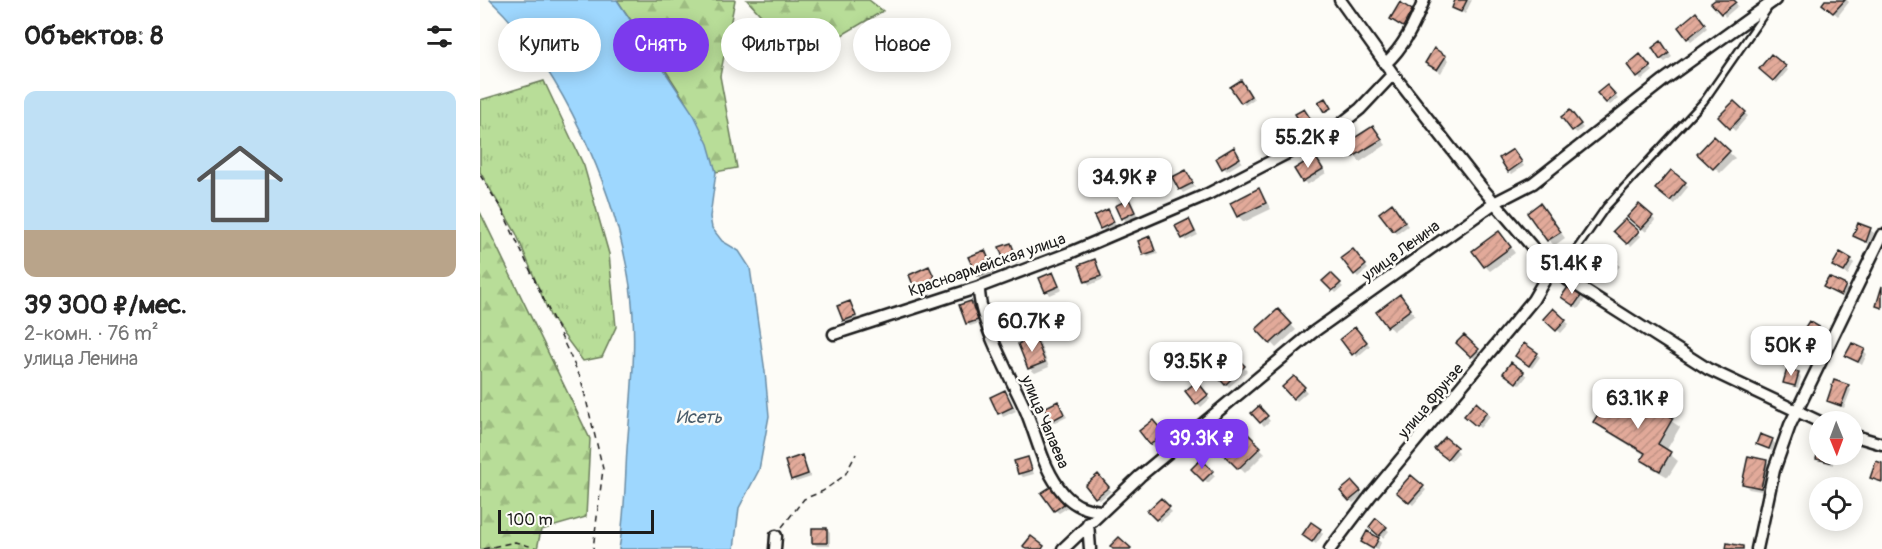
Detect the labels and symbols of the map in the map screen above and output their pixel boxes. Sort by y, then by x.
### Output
pin: 55.2K ₽ [1253,118,1363,169]
pin: 34.9K ₽ [1070,158,1180,209]
street label: улица Ленина [1357,216,1444,287]
street label: Красноармейская улица [906,229,1068,301]
pin: 51.4K ₽ [1517,244,1627,295]
pin: 60.7K ₽ [977,302,1087,353]
pin: 50K ₽ [1749,326,1833,377]
pin: 93.5K ₽ [1141,342,1251,393]
street label: улица Фрунзе [1393,359,1468,443]
street label: улица Чапаева [1016,372,1074,472]
pin: 63.1K ₽ [1583,379,1693,430]
water label: Исеть [676,406,723,429]
north arrow [1809,411,1863,465]
pin: 39.3K ₽ [1147,419,1257,470]
scale bar [498,507,654,534]

